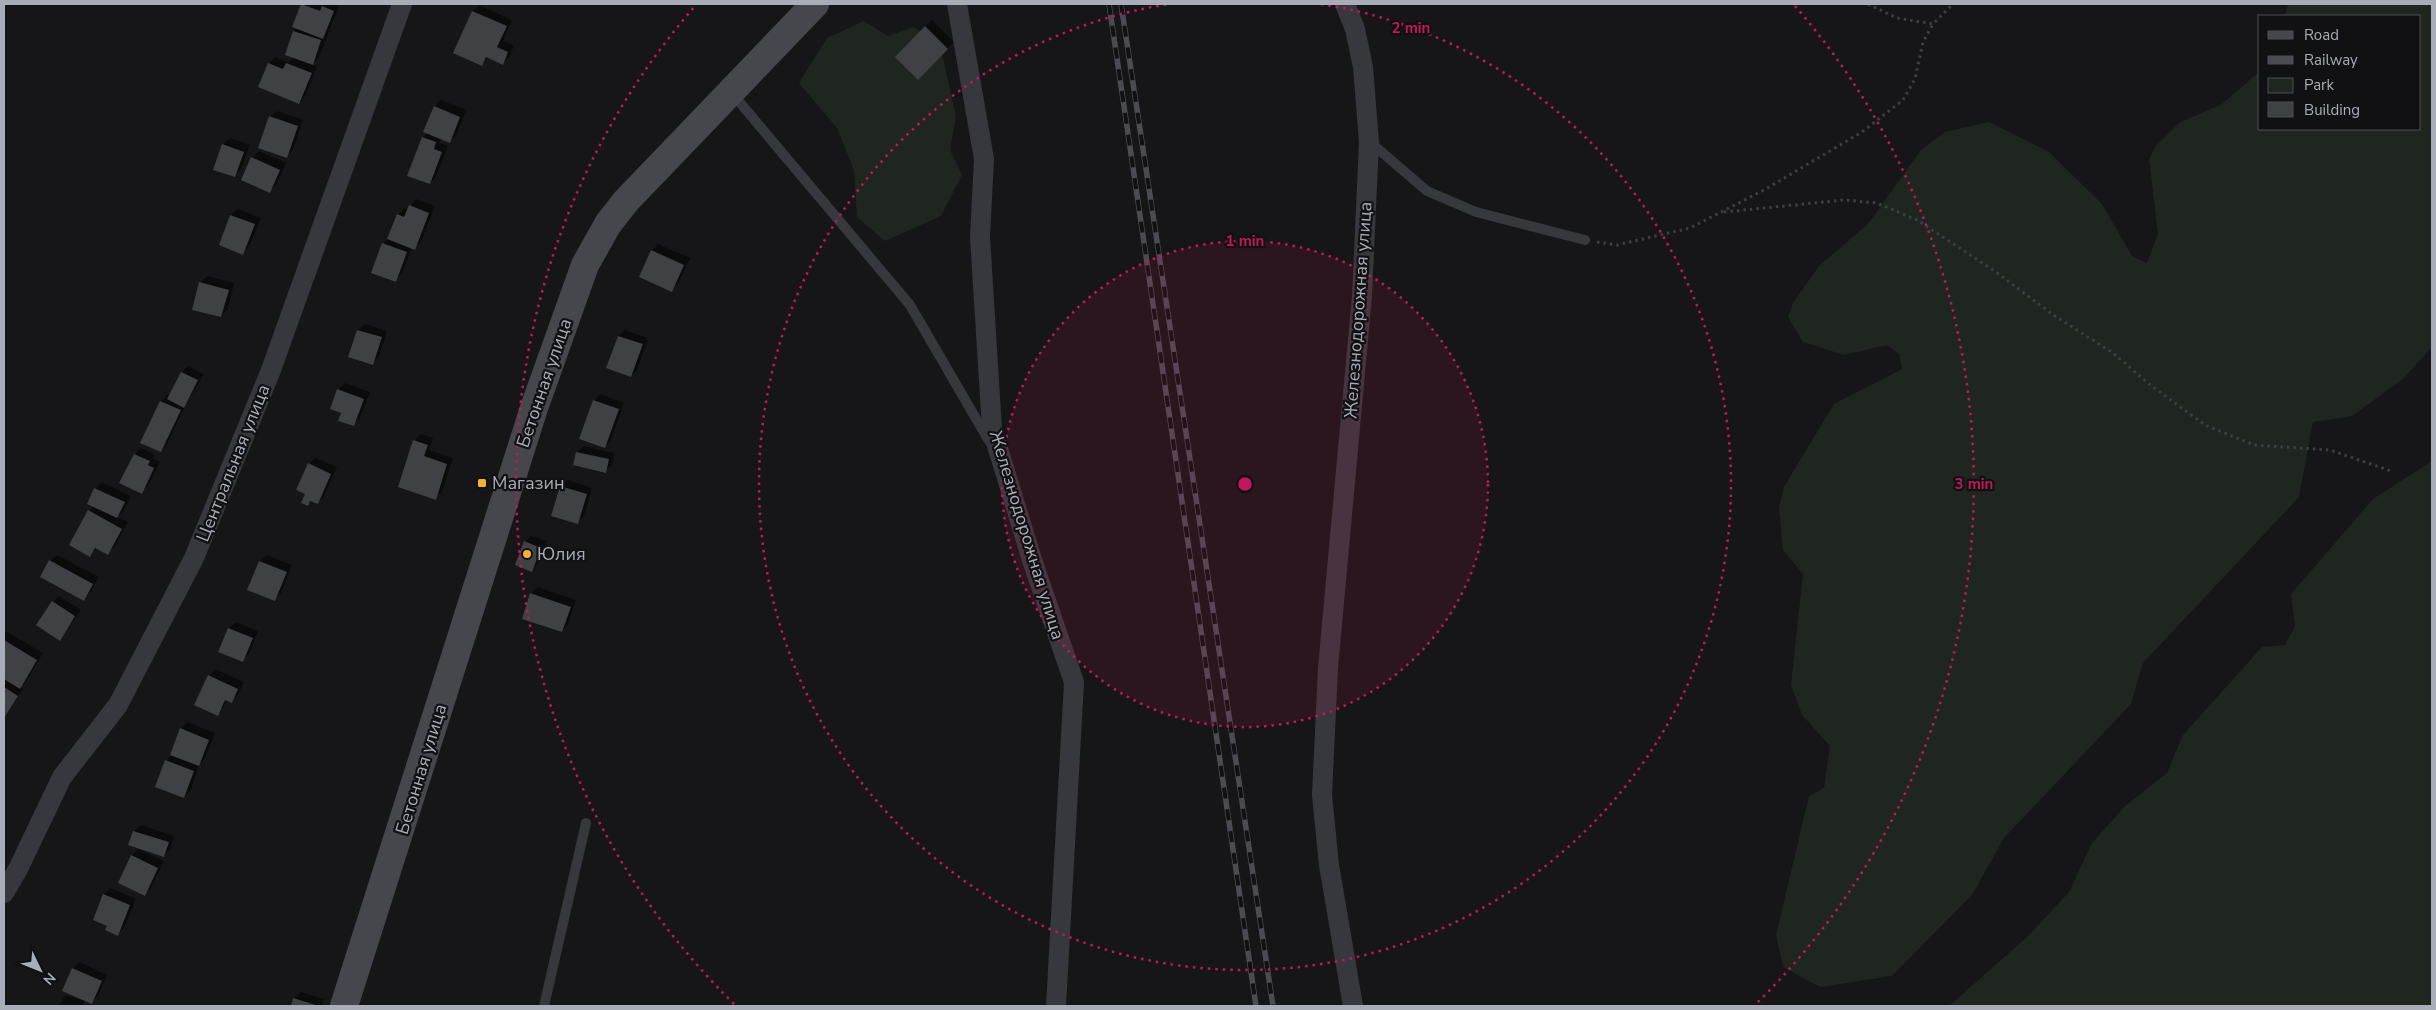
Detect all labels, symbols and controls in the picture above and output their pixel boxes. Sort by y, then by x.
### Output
legend [2258,15,2421,130]
text: 2 min [1392,18,1430,38]
text: Road [2304,25,2339,45]
text: Railway [2304,50,2358,70]
text: Park [2304,75,2334,95]
text: Building [2304,100,2360,120]
street label: Железнодорожная улица [1338,201,1378,419]
text: 1 min [1226,231,1264,251]
street label: Бетонная улица [511,315,577,451]
street label: Центральная улица [190,381,276,545]
street label: Железнодорожная улица [984,427,1070,643]
place label: Магазин [492,471,565,495]
text: 3 min [1955,474,1993,494]
centre of rings [1236,475,1254,493]
marker: Магазин [476,477,488,489]
place label: Юлия [537,542,586,566]
marker: Юлия [521,548,533,560]
street label: Бетонная улица [390,701,452,837]
north arrow [15,945,65,995]
text: N [39,968,60,989]

